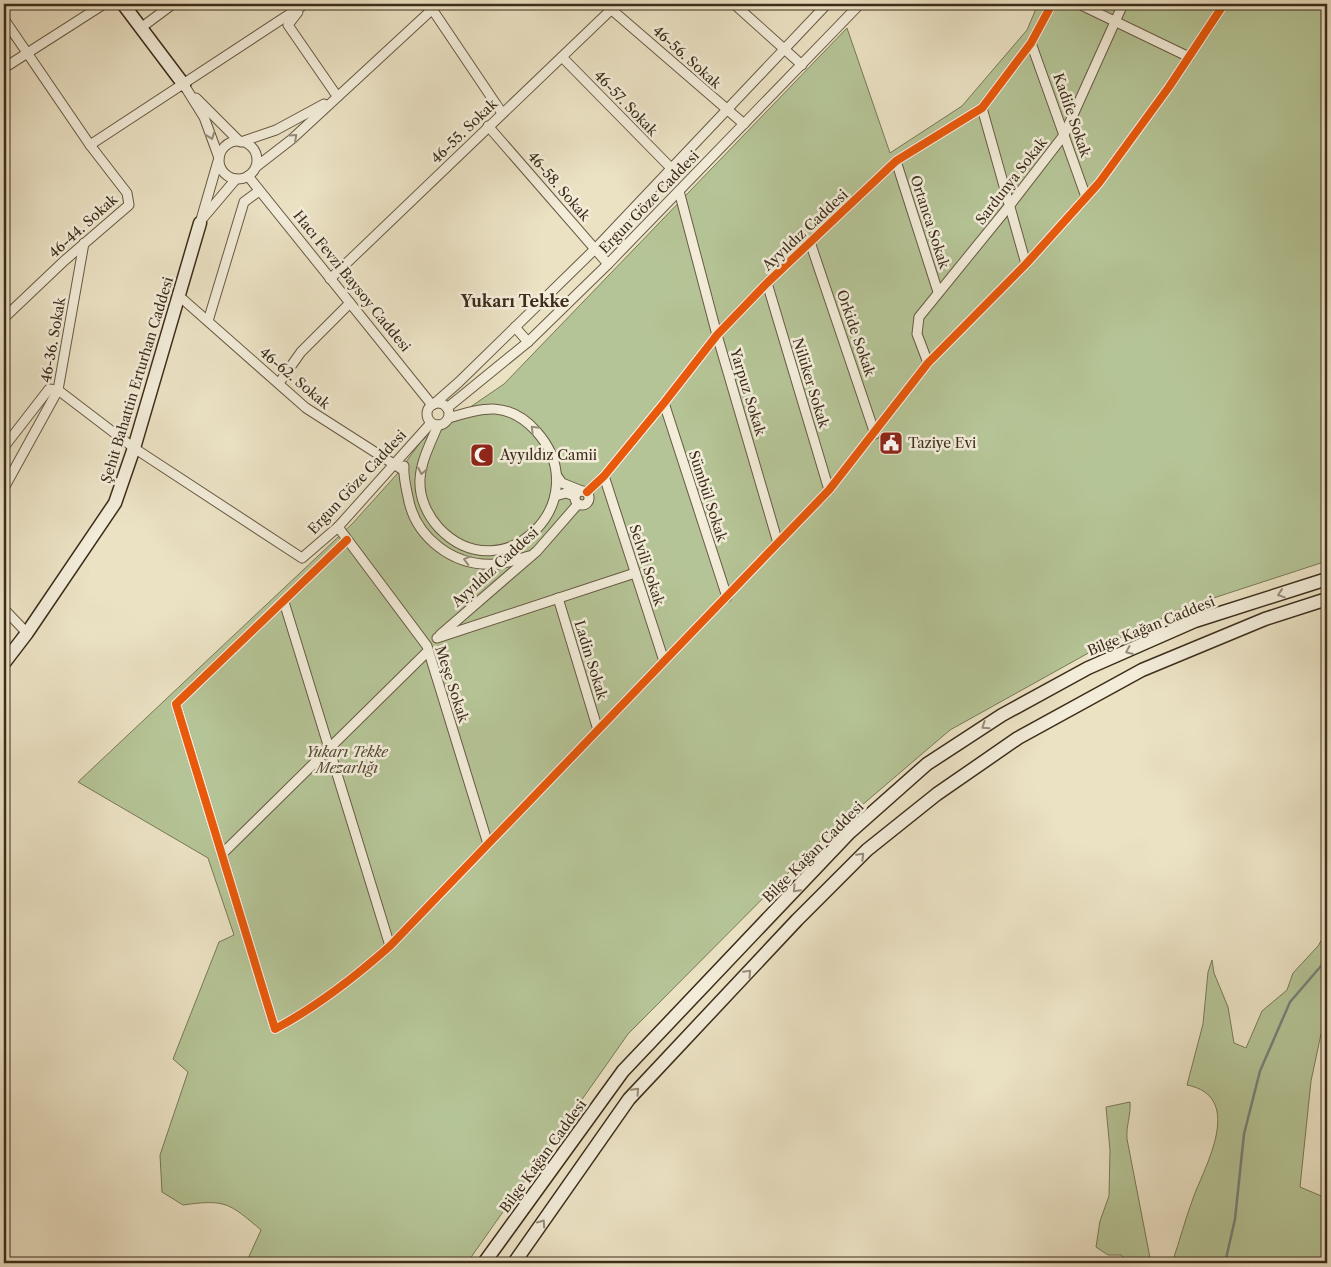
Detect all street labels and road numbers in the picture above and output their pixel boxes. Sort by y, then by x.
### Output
street label: 46-56. Sokak [649,21,726,93]
street label: 46-57. Sokak [590,67,662,140]
street label: Kadife Sokak [1049,71,1095,160]
street label: 46-55. Sokak [427,94,502,167]
street label: Sardunya Sokak [971,133,1051,228]
street label: Ergun Göze Caddesi [595,147,703,257]
street label: 46-58. Sokak [524,148,595,225]
street label: Ortanca Sokak [906,173,954,272]
street label: Ayyıldız Caddesi [758,186,852,275]
street label: 46-44. Sokak [45,190,122,262]
street label: Hacı Fevzi Baysoy Caddesi [289,207,415,355]
street label: Şehit Bahattin Erturhan Caddesi [97,275,177,485]
street label: Orkide Sokak [833,287,879,379]
street label: 46-36. Sokak [37,295,70,384]
street label: Nilüker Sokak [789,336,834,431]
street label: 46-62. Sokak [256,343,335,413]
street label: Yarpuz Sokak [726,345,770,439]
street label: Ergun Göze Caddesi [304,426,410,538]
street label: Sümbül Sokak [685,448,731,545]
street label: Selvili Sokak [625,522,669,609]
street label: Ayyıldız Caddesi [447,523,542,611]
street label: Bilge Kağan Caddesi [1085,592,1217,660]
street label: Ladin Sokak [570,618,612,703]
street label: Meşe Sokak [431,643,473,725]
street label: Bilge Kağan Caddesi [759,798,867,906]
street label: Bilge Kağan Caddesi [496,1096,590,1216]

